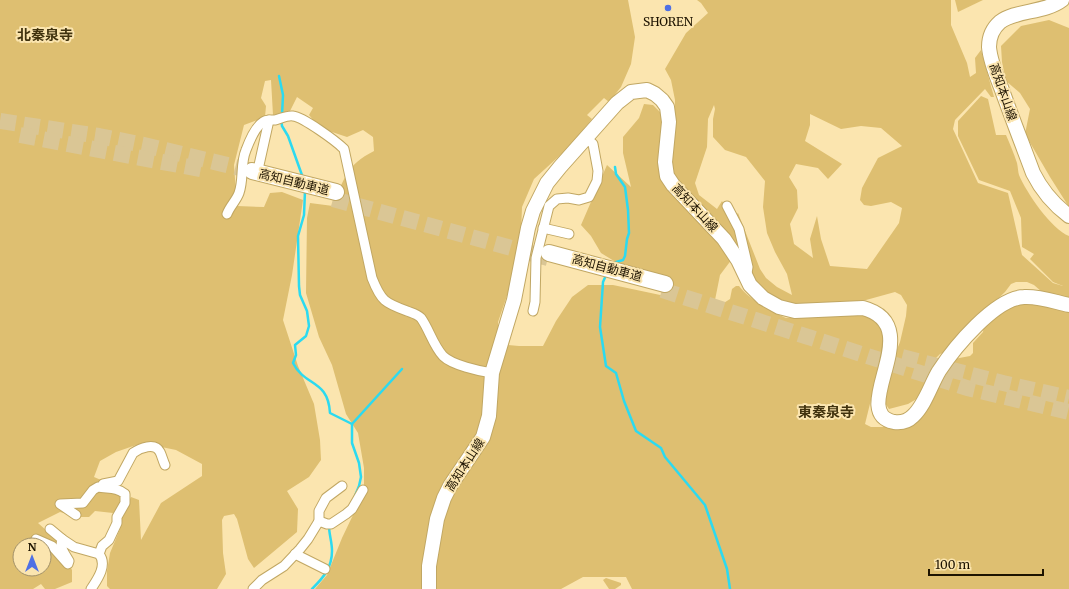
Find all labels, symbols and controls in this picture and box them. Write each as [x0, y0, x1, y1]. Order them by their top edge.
marker: SHOREN [663, 3, 673, 13]
place label: SHOREN [643, 14, 694, 29]
district label: 北秦泉寺 [17, 26, 73, 44]
street label: 高知本山線 [987, 61, 1020, 123]
street label: 高知自動車道 [257, 166, 331, 198]
street label: 高知本山線 [669, 181, 721, 235]
street label: 高知自動車道 [570, 251, 644, 284]
district label: 東秦泉寺 [798, 403, 854, 421]
street label: 高知本山線 [442, 435, 487, 494]
north arrow [12, 537, 52, 577]
text: N [28, 540, 37, 554]
scale bar [929, 551, 1043, 577]
text: 100 m [935, 557, 970, 572]

